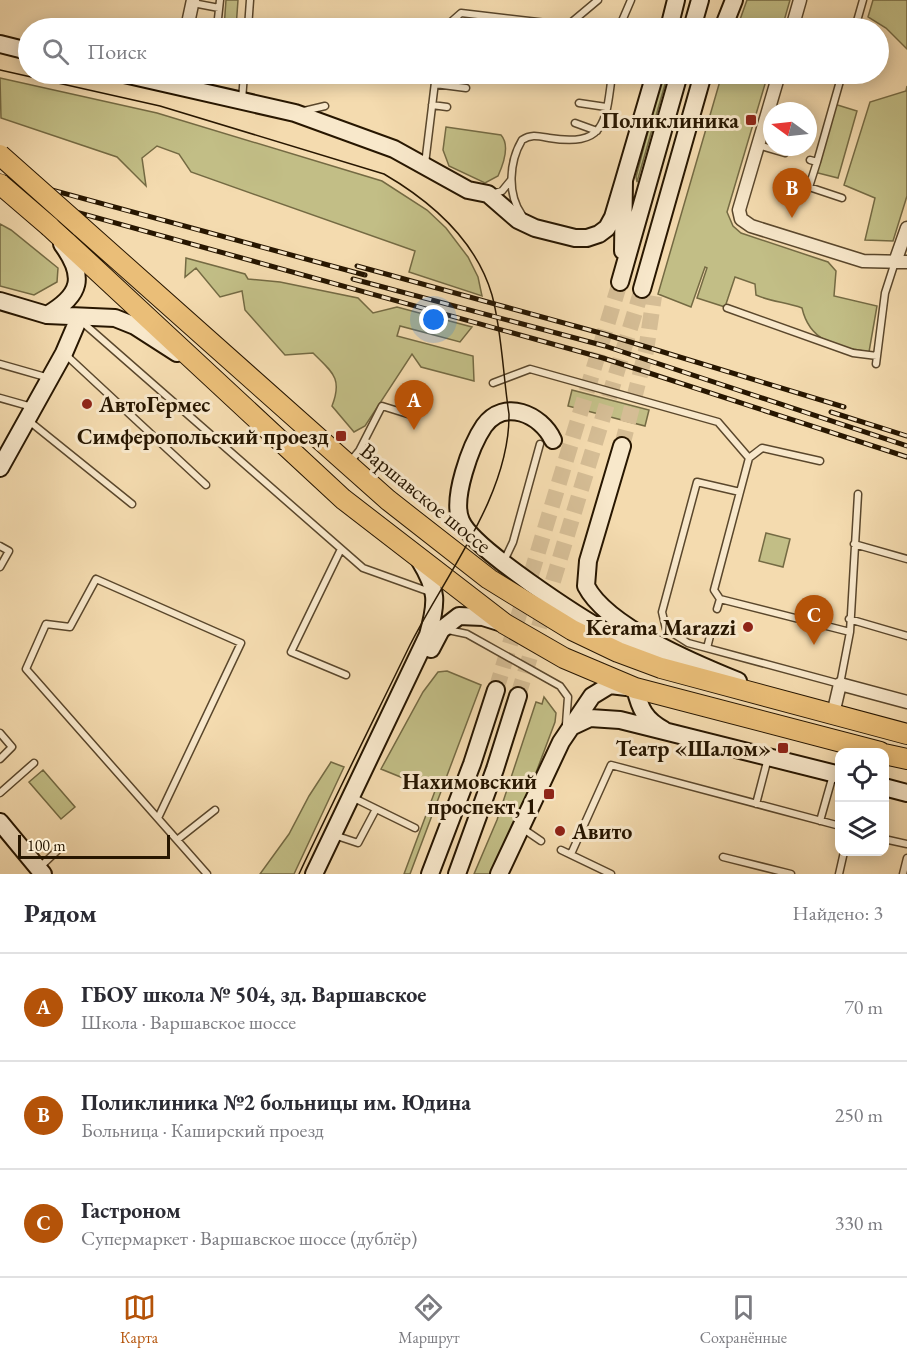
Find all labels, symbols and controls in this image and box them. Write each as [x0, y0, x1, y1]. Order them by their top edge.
search box [18, 18, 889, 84]
icon: search [39, 35, 72, 68]
text: Поиск [87, 37, 147, 66]
north arrow [763, 102, 817, 156]
place label: Поликлиника [602, 106, 739, 135]
marker: Поликлиника [744, 113, 758, 127]
pin: B [772, 168, 812, 218]
your location [419, 305, 448, 334]
pin: A [394, 380, 434, 430]
place label: АвтоГермес [98, 390, 210, 419]
marker: АвтоГермес [80, 397, 94, 411]
place label: Симферопольский проезд [77, 422, 329, 451]
marker: Симферопольский проезд [334, 429, 348, 443]
street label: Варшавское шоссе [354, 436, 498, 560]
pin: C [794, 596, 834, 645]
place label: Kerama Marazzi [586, 613, 737, 642]
marker: Kerama Marazzi [741, 620, 755, 634]
place label: Театр «Шалом» [616, 734, 771, 763]
marker: Театр «Шалом» [776, 741, 790, 755]
map controls [835, 748, 889, 856]
button: locate [835, 748, 889, 802]
place label: Нахимовский проспект, 1 [402, 767, 537, 821]
marker: Нахимовский проспект, 1 [542, 787, 556, 801]
button: layers [835, 802, 889, 856]
place label: Авито [571, 817, 632, 846]
marker: Авито [553, 824, 567, 838]
scale bar [18, 832, 170, 860]
text: 100 m [27, 835, 66, 856]
text: Рядом [24, 896, 97, 930]
text: Найдено: 3 [792, 900, 883, 926]
text: ГБОУ школа № 504, зд. Варшавское [81, 980, 427, 1009]
text: A [36, 994, 51, 1020]
text: 70 m [844, 994, 883, 1020]
text: Школа · Варшавское шоссе [81, 1009, 296, 1035]
text: Поликлиника №2 больницы им. Юдина [81, 1088, 471, 1117]
text: B [37, 1102, 50, 1128]
text: 250 m [835, 1102, 883, 1128]
text: Больница · Каширский проезд [81, 1117, 324, 1143]
text: Гастроном [81, 1196, 181, 1225]
text: C [36, 1210, 51, 1236]
text: 330 m [835, 1210, 883, 1236]
text: Супермаркет · Варшавское шоссе (дублёр) [81, 1225, 417, 1251]
tab: Карта [120, 1291, 158, 1348]
tab: Маршрут [398, 1291, 460, 1348]
tab: Сохранённые [700, 1291, 787, 1348]

